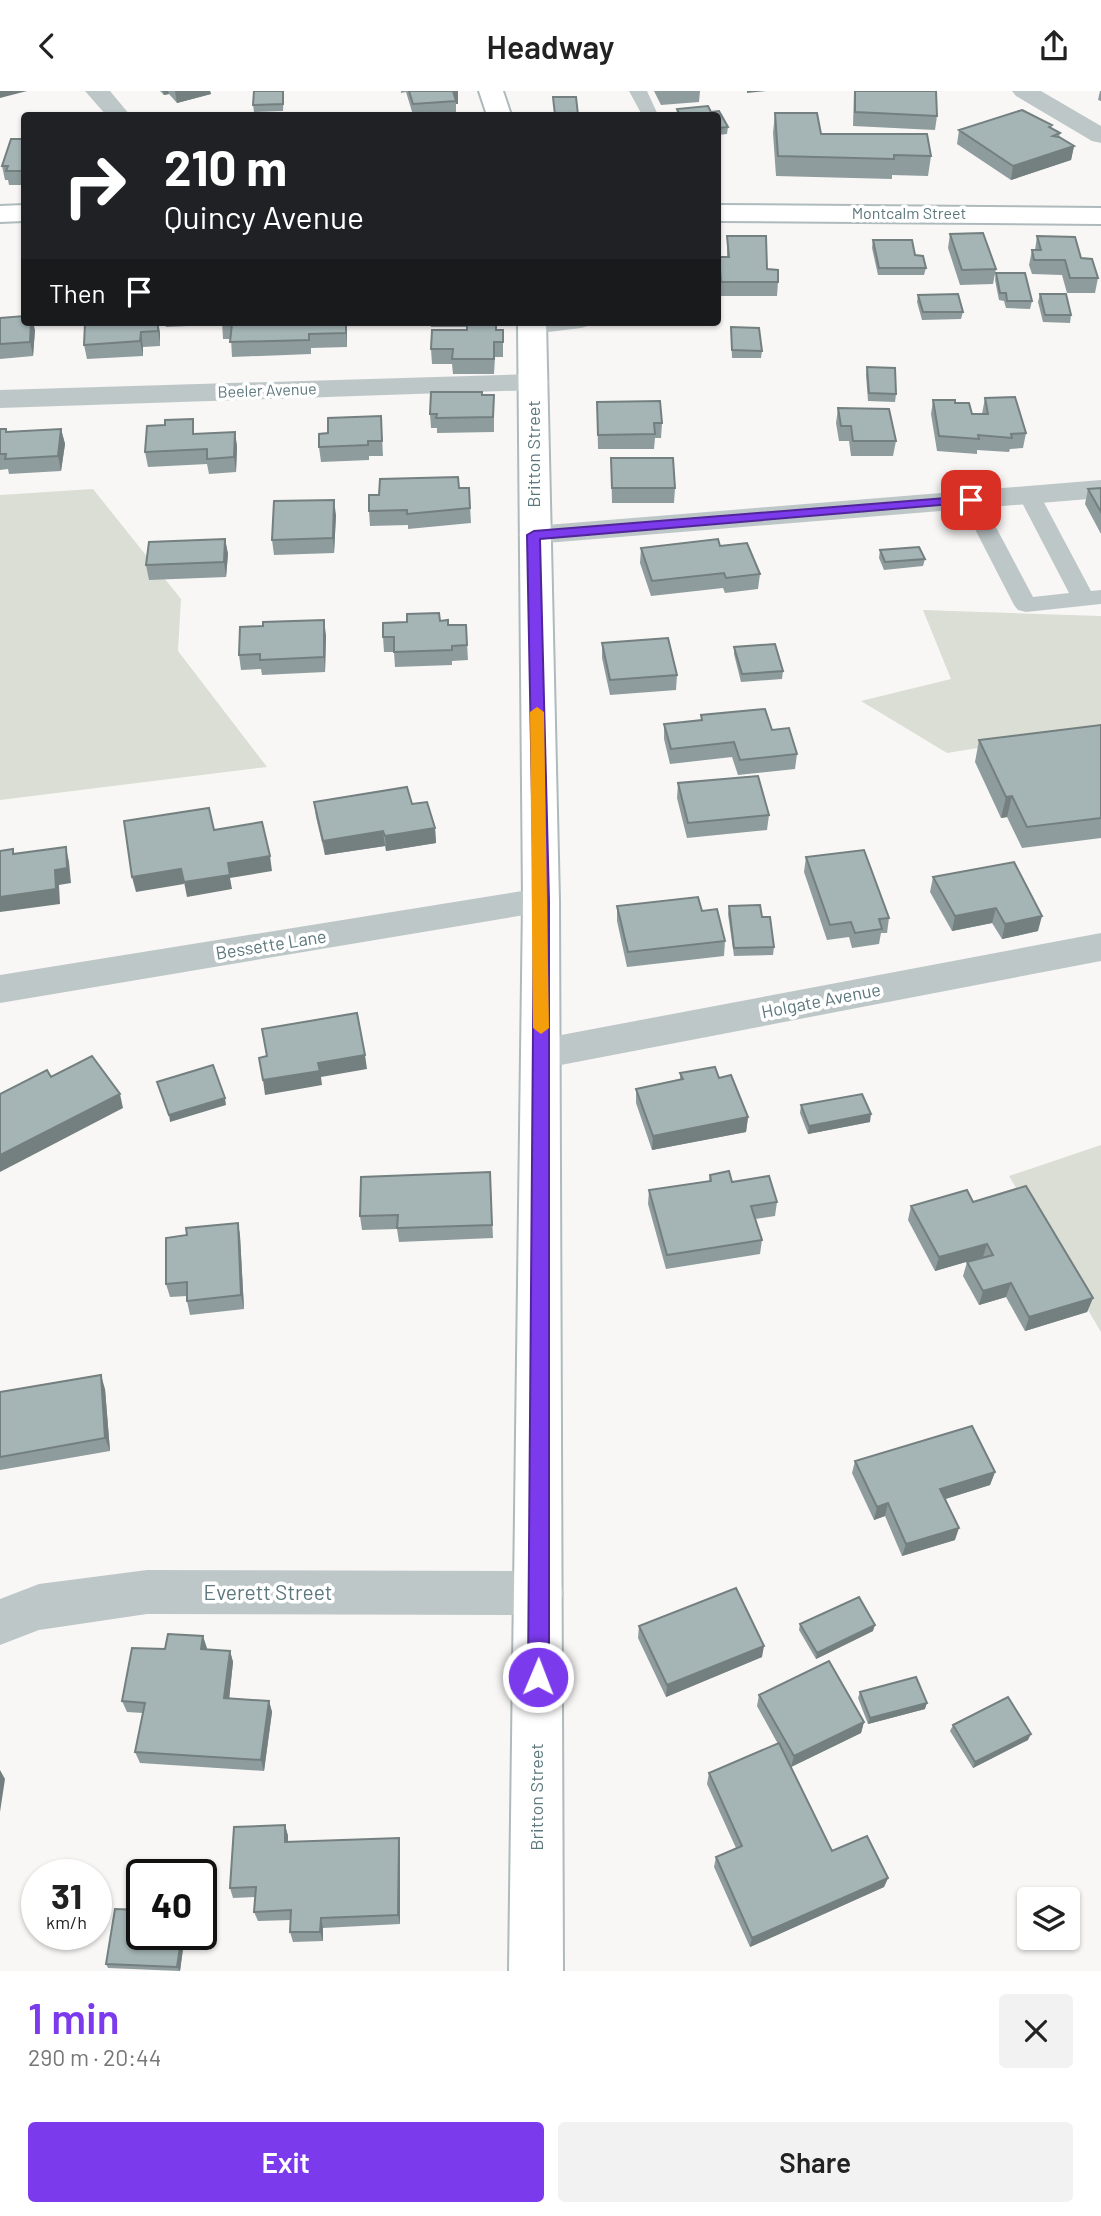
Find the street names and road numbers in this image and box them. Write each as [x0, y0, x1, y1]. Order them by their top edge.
street label: Montcalm Street [852, 203, 966, 222]
street label: Beeler Avenue [217, 378, 317, 401]
street label: Britton Street [522, 400, 544, 508]
street label: Bessette Lane [214, 924, 328, 964]
street label: Holgate Avenue [759, 978, 882, 1022]
street label: Everett Street [204, 1579, 332, 1604]
street label: Britton Street [525, 1743, 547, 1851]

